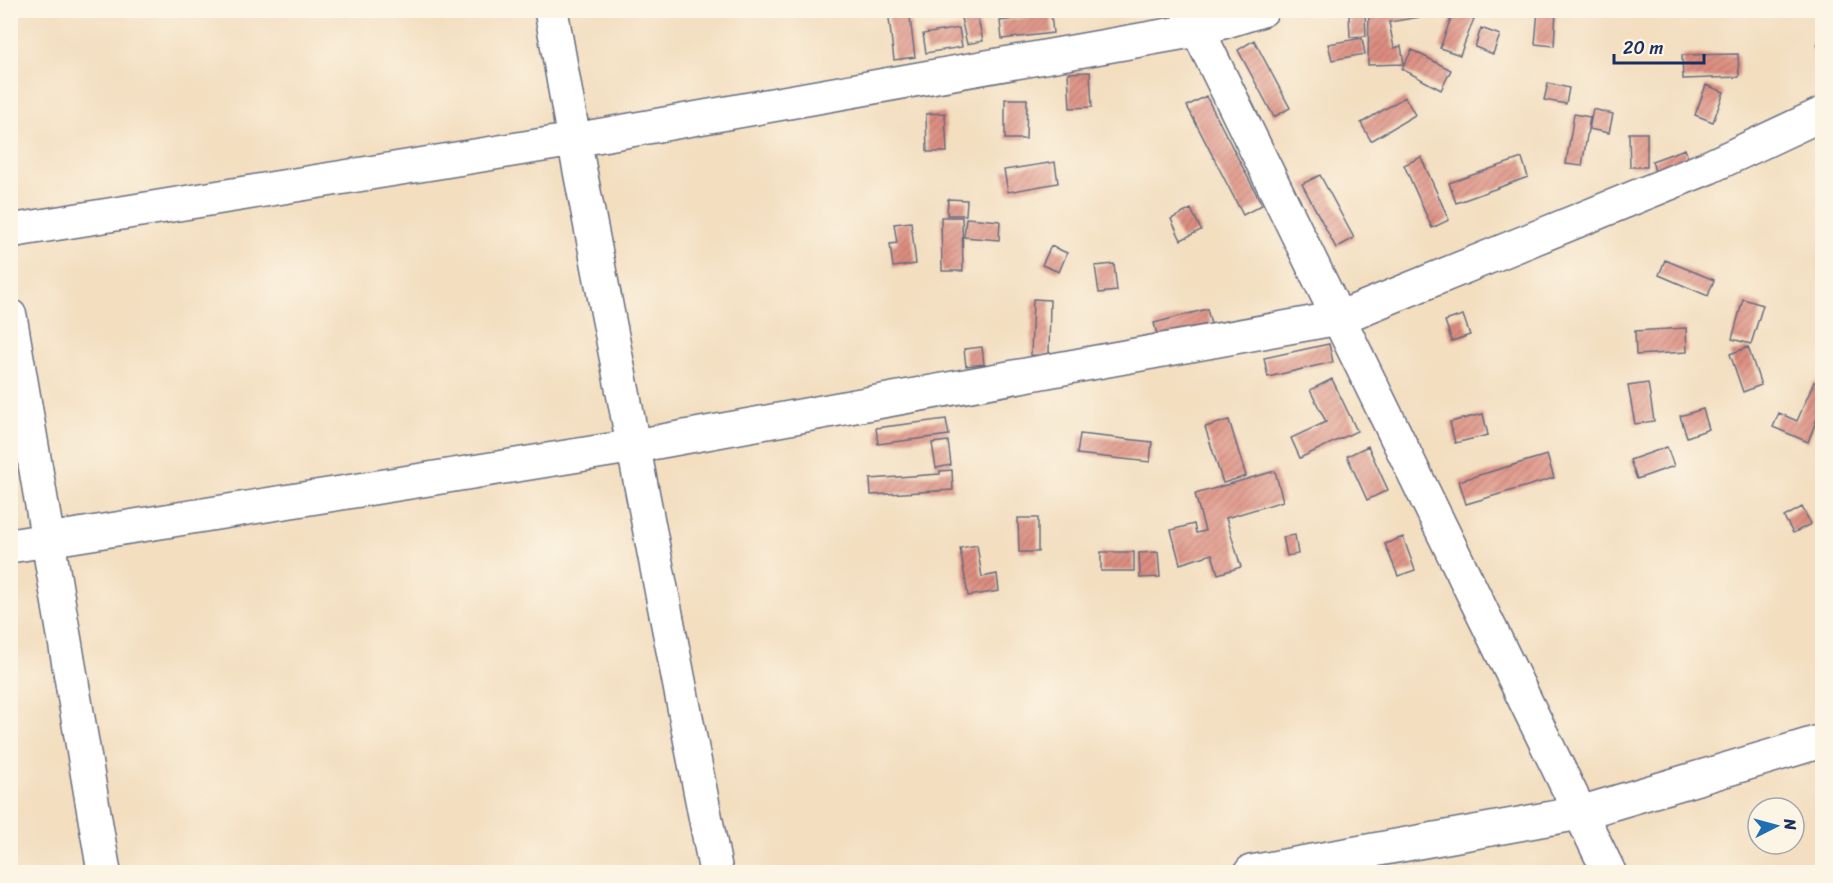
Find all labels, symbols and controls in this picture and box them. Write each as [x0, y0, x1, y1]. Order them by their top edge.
scale bar [1614, 27, 1704, 65]
text: 20 m [1623, 32, 1663, 64]
north arrow [1746, 796, 1806, 856]
text: N [1775, 816, 1806, 832]

